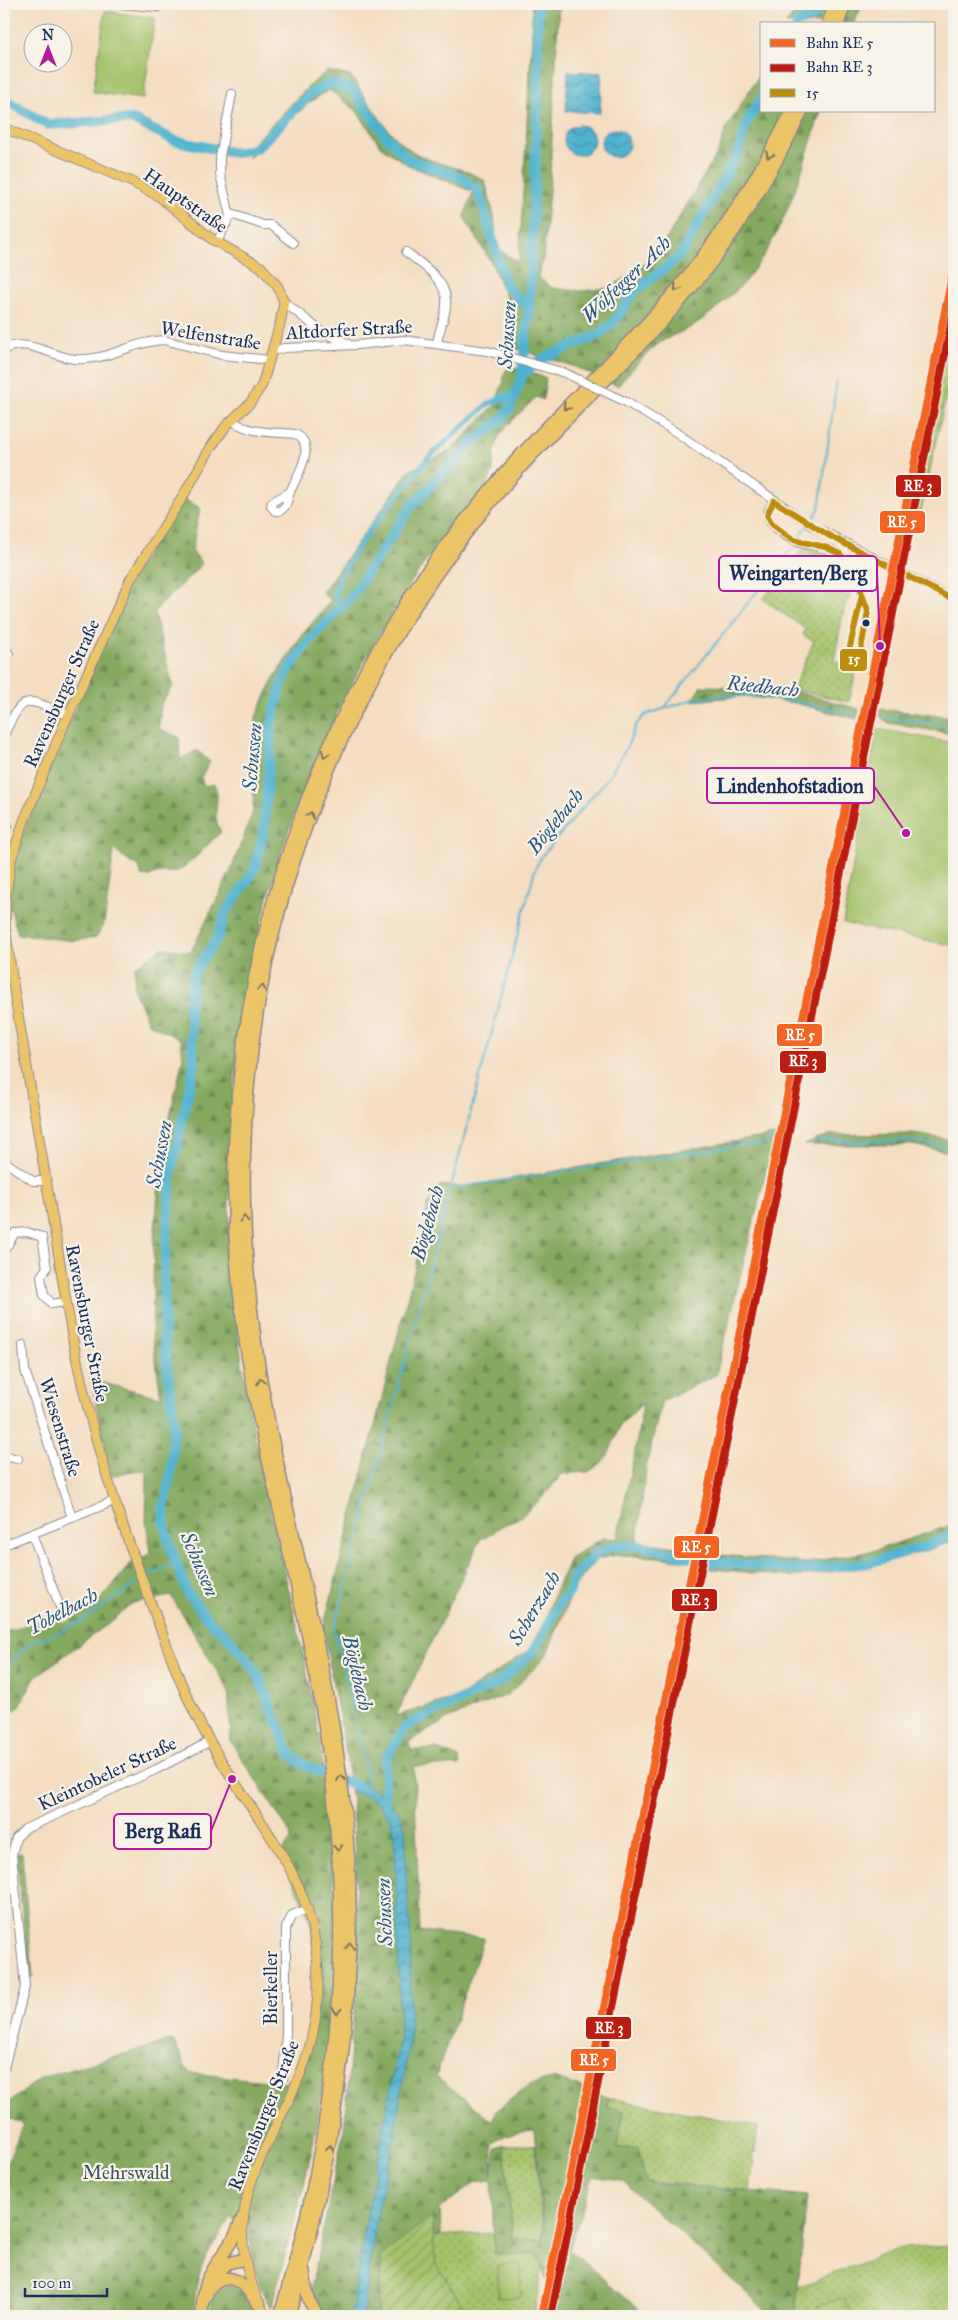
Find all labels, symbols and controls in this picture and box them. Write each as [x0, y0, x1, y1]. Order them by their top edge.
north arrow [22, 22, 72, 72]
legend [760, 22, 936, 112]
text: N [42, 27, 54, 44]
text: Bahn RE 5 [806, 34, 873, 52]
text: Bahn RE 3 [806, 58, 872, 76]
text: 15 [806, 84, 819, 102]
one-way arrow [765, 149, 775, 158]
street label: Hauptstraße [139, 163, 232, 238]
water label: Wolfegger Ach [577, 230, 676, 327]
one-way arrow [675, 282, 683, 291]
water label: Schussen [493, 300, 521, 371]
street label: Altdorfer Straße [284, 315, 413, 344]
street label: Welfenstraße [159, 316, 263, 355]
one-way arrow [563, 401, 572, 410]
line badge: RE 3 [895, 474, 942, 498]
text: RE 3 [904, 478, 933, 496]
line badge: RE 5 [879, 510, 926, 534]
text: RE 5 [887, 514, 917, 531]
callout: Weingarten/Berg [719, 556, 877, 591]
text: Weingarten/Berg [729, 561, 868, 586]
street label: Ravensburger Straße [18, 615, 105, 771]
unlabelled marker [861, 618, 871, 628]
line badge: 15 [839, 648, 868, 672]
text: 15 [848, 651, 860, 668]
water label: Riedbach [725, 670, 801, 702]
water label: Schussen [237, 722, 267, 793]
one-way arrow [321, 748, 331, 757]
callout: Lindenhofstadion [707, 768, 874, 803]
text: Lindenhofstadion [716, 774, 864, 798]
water label: Böglebach [521, 784, 589, 859]
one-way arrow [304, 811, 315, 820]
one-way arrow [257, 984, 267, 992]
line badge: RE 5 [776, 1023, 823, 1047]
text: RE 5 [785, 1027, 815, 1044]
line badge: RE 3 [779, 1050, 827, 1074]
text: RE 3 [789, 1053, 818, 1071]
water label: Schussen [141, 1118, 177, 1191]
water label: Böglebach [405, 1183, 449, 1264]
one-way arrow [239, 1215, 250, 1223]
street label: Ravensburger Straße [60, 1242, 114, 1404]
street label: Wiesenstraße [34, 1375, 87, 1480]
one-way arrow [257, 1376, 267, 1385]
water label: Schussen [175, 1527, 225, 1600]
line badge: RE 5 [673, 1535, 720, 1559]
text: RE 5 [681, 1539, 711, 1556]
water label: Scherzach [502, 1566, 566, 1650]
water label: Tobelbach [22, 1582, 102, 1640]
line badge: RE 3 [671, 1588, 718, 1612]
text: RE 3 [681, 1592, 710, 1610]
water label: Böglebach [337, 1632, 378, 1713]
street label: Kleintobeler Straße [34, 1731, 180, 1816]
one-way arrow [336, 1774, 347, 1782]
callout: Berg Rafi [114, 1814, 211, 1849]
text: Berg Rafi [125, 1819, 202, 1844]
one-way arrow [332, 1844, 343, 1852]
water label: Schussen [371, 1877, 397, 1947]
one-way arrow [344, 1942, 355, 1950]
street label: Bierkeller [259, 1950, 282, 2025]
one-way arrow [332, 2007, 343, 2015]
line badge: RE 3 [585, 2016, 632, 2040]
text: RE 3 [595, 2020, 624, 2038]
street label: Ravensburger Straße [223, 2037, 305, 2194]
line badge: RE 5 [570, 2048, 617, 2072]
text: RE 5 [579, 2052, 609, 2069]
one-way arrow [324, 2143, 334, 2152]
park label: Mehrswald [83, 2161, 170, 2184]
scale bar [25, 2265, 108, 2297]
text: 100 m [32, 2274, 72, 2292]

